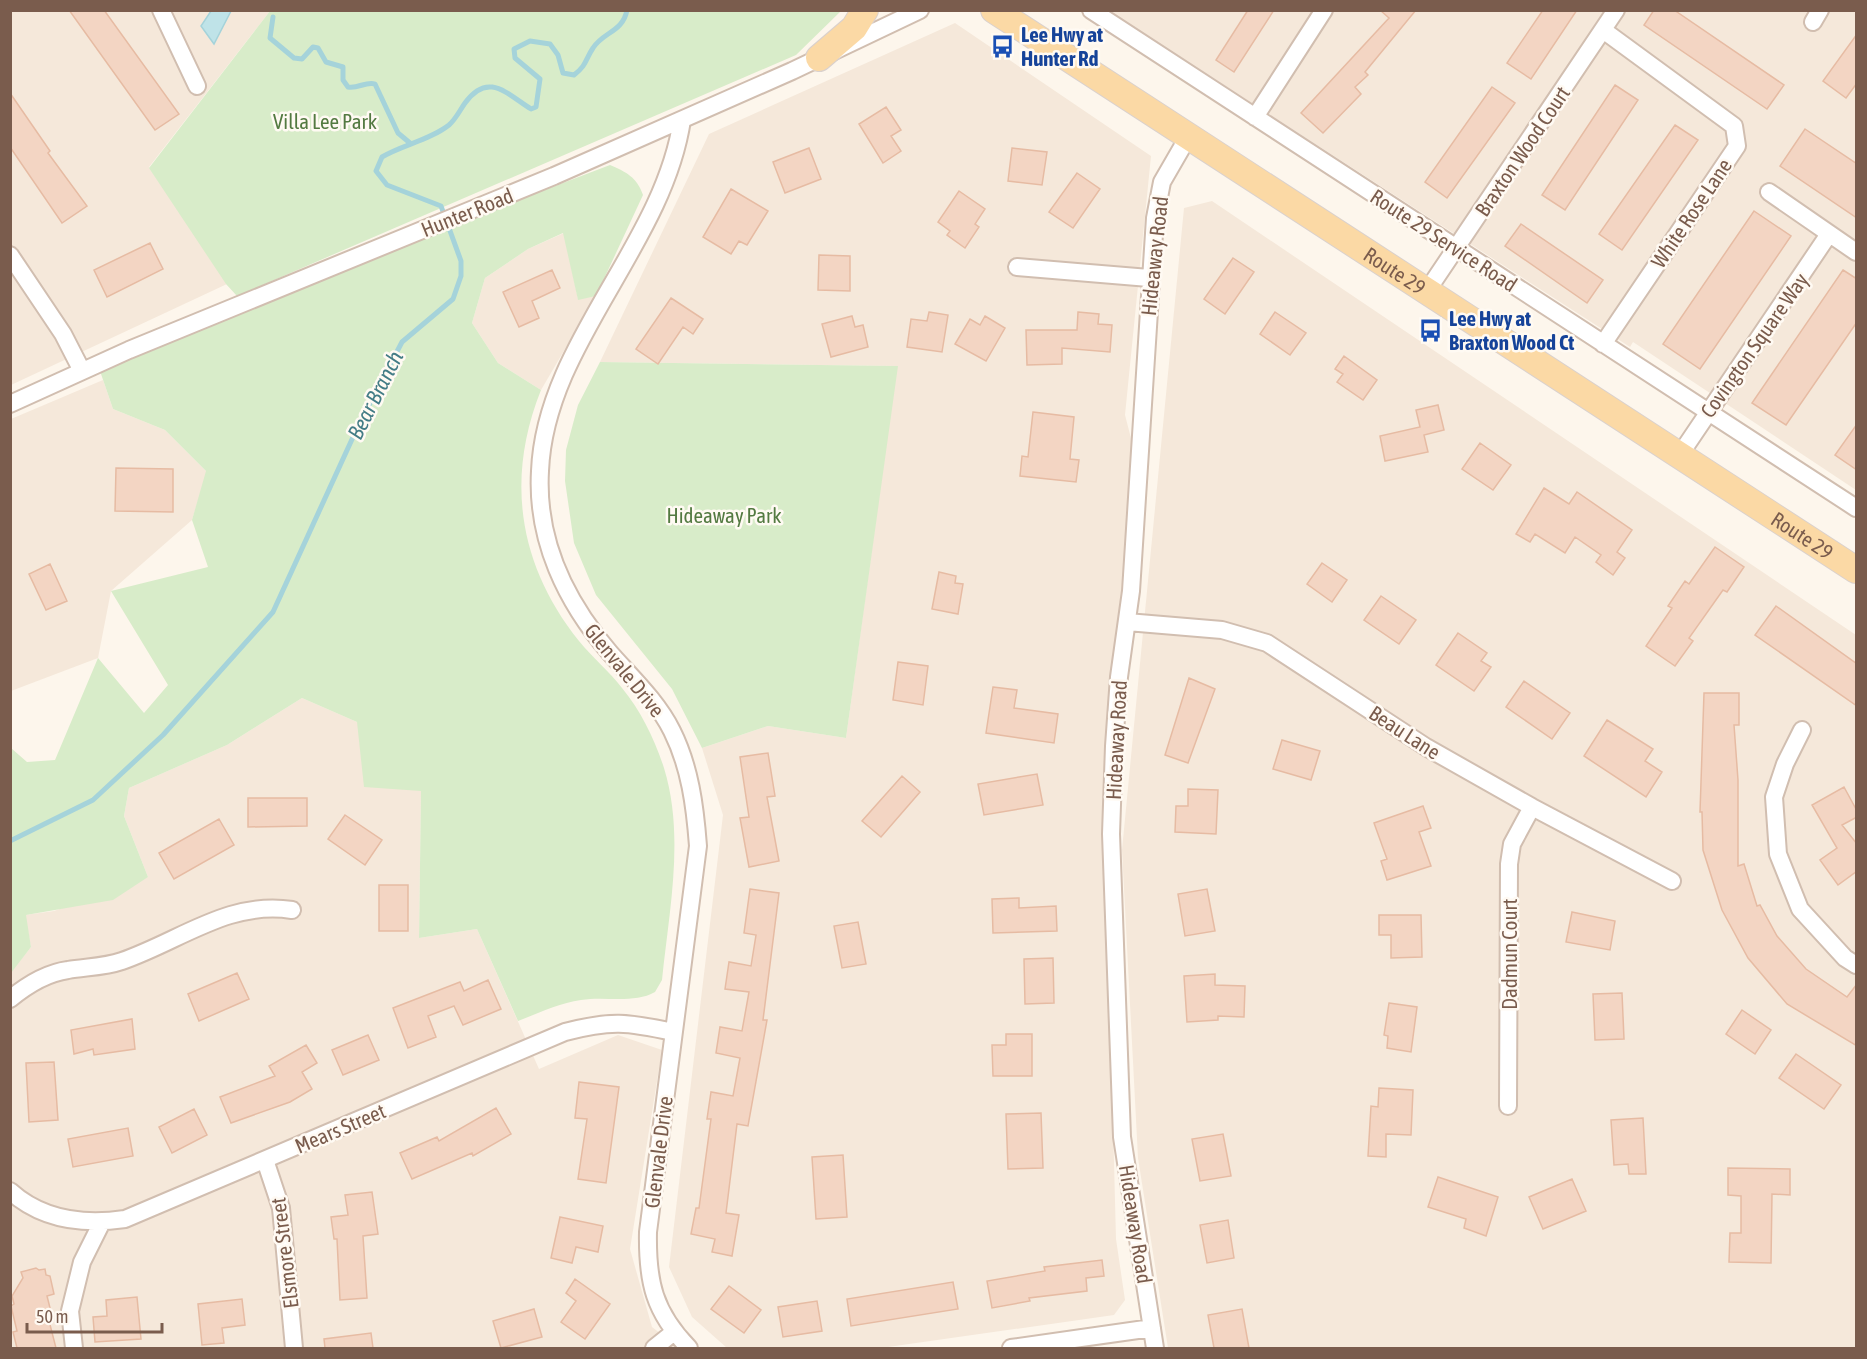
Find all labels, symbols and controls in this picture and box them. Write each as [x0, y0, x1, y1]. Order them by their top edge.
place label: Lee Hwy at Hunter Rd [1021, 22, 1103, 70]
bus stop icon: Lee Hwy at Hunter Rd [990, 33, 1016, 59]
street label: Braxton Wood Court [1470, 82, 1574, 220]
park label: Villa Lee Park [273, 109, 377, 133]
street label: White Rose Lane [1646, 154, 1736, 272]
street label: Hunter Road [418, 183, 516, 241]
street label: Route 29 Service Road [1366, 183, 1522, 297]
street label: Hideaway Road [1136, 195, 1172, 317]
street label: Route 29 [1359, 242, 1431, 300]
street label: Covington Square Way [1695, 268, 1813, 422]
place label: Lee Hwy at Braxton Wood Ct [1449, 306, 1574, 354]
bus stop icon: Lee Hwy at Braxton Wood Ct [1418, 317, 1444, 343]
water label: Bear Branch [342, 346, 408, 444]
park label: Hideaway Park [667, 503, 781, 527]
street label: Route 29 [1767, 506, 1838, 564]
street label: Glenvale Drive [580, 619, 670, 721]
street label: Hideaway Road [1101, 679, 1131, 801]
street label: Beau Lane [1365, 700, 1445, 764]
street label: Dadmun Court [1497, 898, 1521, 1010]
street label: Glenvale Drive [639, 1094, 677, 1210]
street label: Mears Street [291, 1098, 389, 1158]
street label: Hideaway Road [1115, 1163, 1157, 1285]
street label: Elsmore Street [265, 1196, 303, 1310]
scale bar [27, 1296, 162, 1334]
text: 50 m [36, 1306, 68, 1327]

